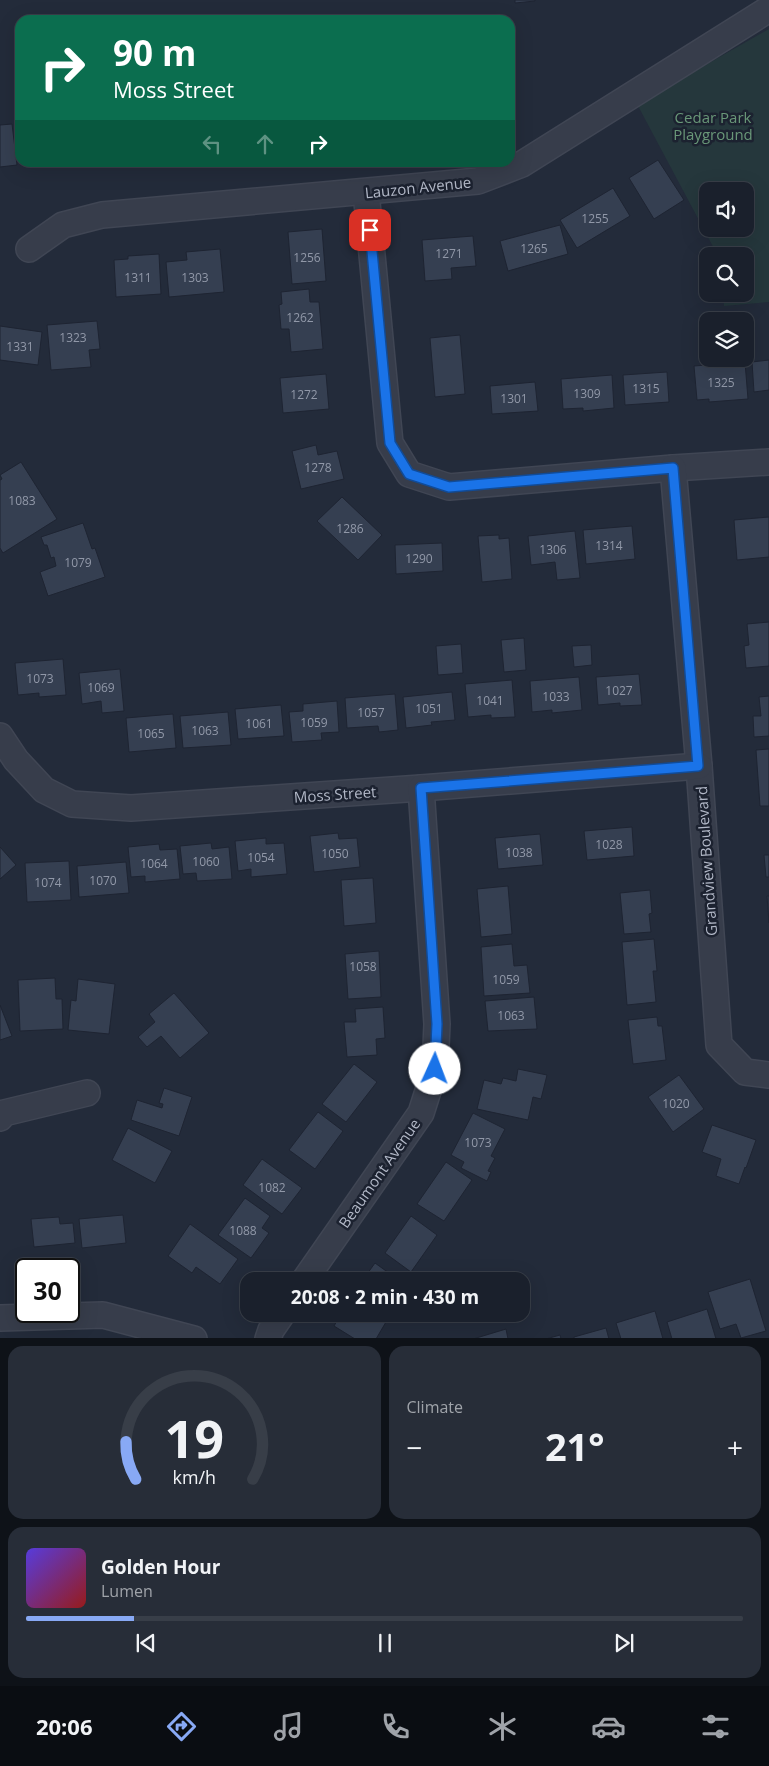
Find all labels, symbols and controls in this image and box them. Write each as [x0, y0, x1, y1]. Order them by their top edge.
text: 90 m [113, 29, 196, 76]
icon: right [30, 35, 95, 100]
text: Moss Street [113, 74, 234, 104]
park label: Cedar Park Playground [673, 107, 753, 144]
icon: left [198, 130, 226, 158]
icon: ahead [251, 130, 279, 158]
icon: right [304, 130, 332, 158]
street label: Lauzon Avenue [364, 171, 472, 203]
map controls [699, 182, 754, 367]
button: sound [699, 182, 754, 237]
pin [349, 209, 391, 251]
house number: 1255 [581, 210, 609, 227]
icon: arrive [356, 216, 384, 244]
house number: 1265 [520, 240, 548, 257]
house number: 1271 [435, 245, 463, 262]
button: search [699, 247, 754, 302]
house number: 1256 [293, 249, 321, 266]
house number: 1311 [124, 269, 152, 286]
house number: 1303 [181, 269, 209, 286]
house number: 1262 [286, 309, 314, 326]
button: layers [699, 312, 754, 367]
house number: 1323 [59, 329, 87, 346]
house number: 1331 [6, 338, 34, 355]
house number: 1325 [707, 374, 735, 391]
house number: 1315 [632, 380, 660, 397]
house number: 1309 [573, 385, 601, 402]
house number: 1272 [290, 386, 318, 403]
house number: 1301 [500, 390, 528, 407]
house number: 1278 [304, 459, 332, 476]
house number: 1083 [8, 492, 36, 509]
house number: 1286 [336, 520, 364, 537]
house number: 1314 [595, 537, 623, 554]
house number: 1306 [539, 541, 567, 558]
house number: 1290 [405, 550, 433, 567]
house number: 1079 [64, 554, 92, 571]
house number: 1073 [26, 670, 54, 687]
house number: 1069 [87, 679, 115, 696]
house number: 1027 [605, 682, 633, 699]
house number: 1033 [542, 688, 570, 705]
house number: 1041 [476, 692, 504, 709]
house number: 1051 [415, 700, 443, 717]
house number: 1057 [357, 704, 385, 721]
house number: 1059 [300, 714, 328, 731]
house number: 1061 [245, 715, 273, 732]
house number: 1063 [191, 722, 219, 739]
house number: 1065 [137, 725, 165, 742]
street label: Moss Street [293, 781, 377, 807]
street label: Grandview Boulevard [691, 785, 721, 937]
house number: 1028 [595, 836, 623, 853]
house number: 1038 [505, 844, 533, 861]
house number: 1050 [321, 845, 349, 862]
house number: 1054 [247, 849, 275, 866]
house number: 1060 [192, 853, 220, 870]
house number: 1064 [140, 855, 168, 872]
house number: 1070 [89, 872, 117, 889]
house number: 1074 [34, 874, 62, 891]
house number: 1058 [349, 958, 377, 975]
house number: 1059 [492, 971, 520, 988]
house number: 1063 [497, 1007, 525, 1024]
position arrow [408, 1042, 460, 1094]
house number: 1020 [662, 1095, 690, 1112]
street label: Beaumont Avenue [334, 1114, 424, 1232]
house number: 1073 [464, 1134, 492, 1151]
house number: 1082 [258, 1179, 286, 1196]
house number: 1088 [229, 1222, 257, 1239]
speed limit sign: 30 [15, 1258, 80, 1323]
text: 20:08 · 2 min · 430 m [291, 1284, 479, 1310]
text: Climate [407, 1396, 463, 1418]
text: 19 [165, 1402, 224, 1473]
text: 21° [545, 1420, 605, 1472]
text: − [407, 1428, 423, 1466]
text: + [727, 1428, 743, 1466]
text: km/h [173, 1465, 216, 1489]
text: Golden Hour [101, 1554, 220, 1580]
text: Lumen [101, 1580, 153, 1602]
icon: previous [132, 1629, 160, 1657]
icon: pause [371, 1629, 399, 1657]
icon: next [610, 1629, 638, 1657]
icon: directions [164, 1709, 199, 1744]
icon: music [271, 1709, 306, 1744]
icon: phone [378, 1709, 413, 1744]
icon: climate [485, 1709, 520, 1744]
icon: car [591, 1709, 626, 1744]
icon: filters [698, 1709, 733, 1744]
text: 20:06 [36, 1711, 92, 1741]

